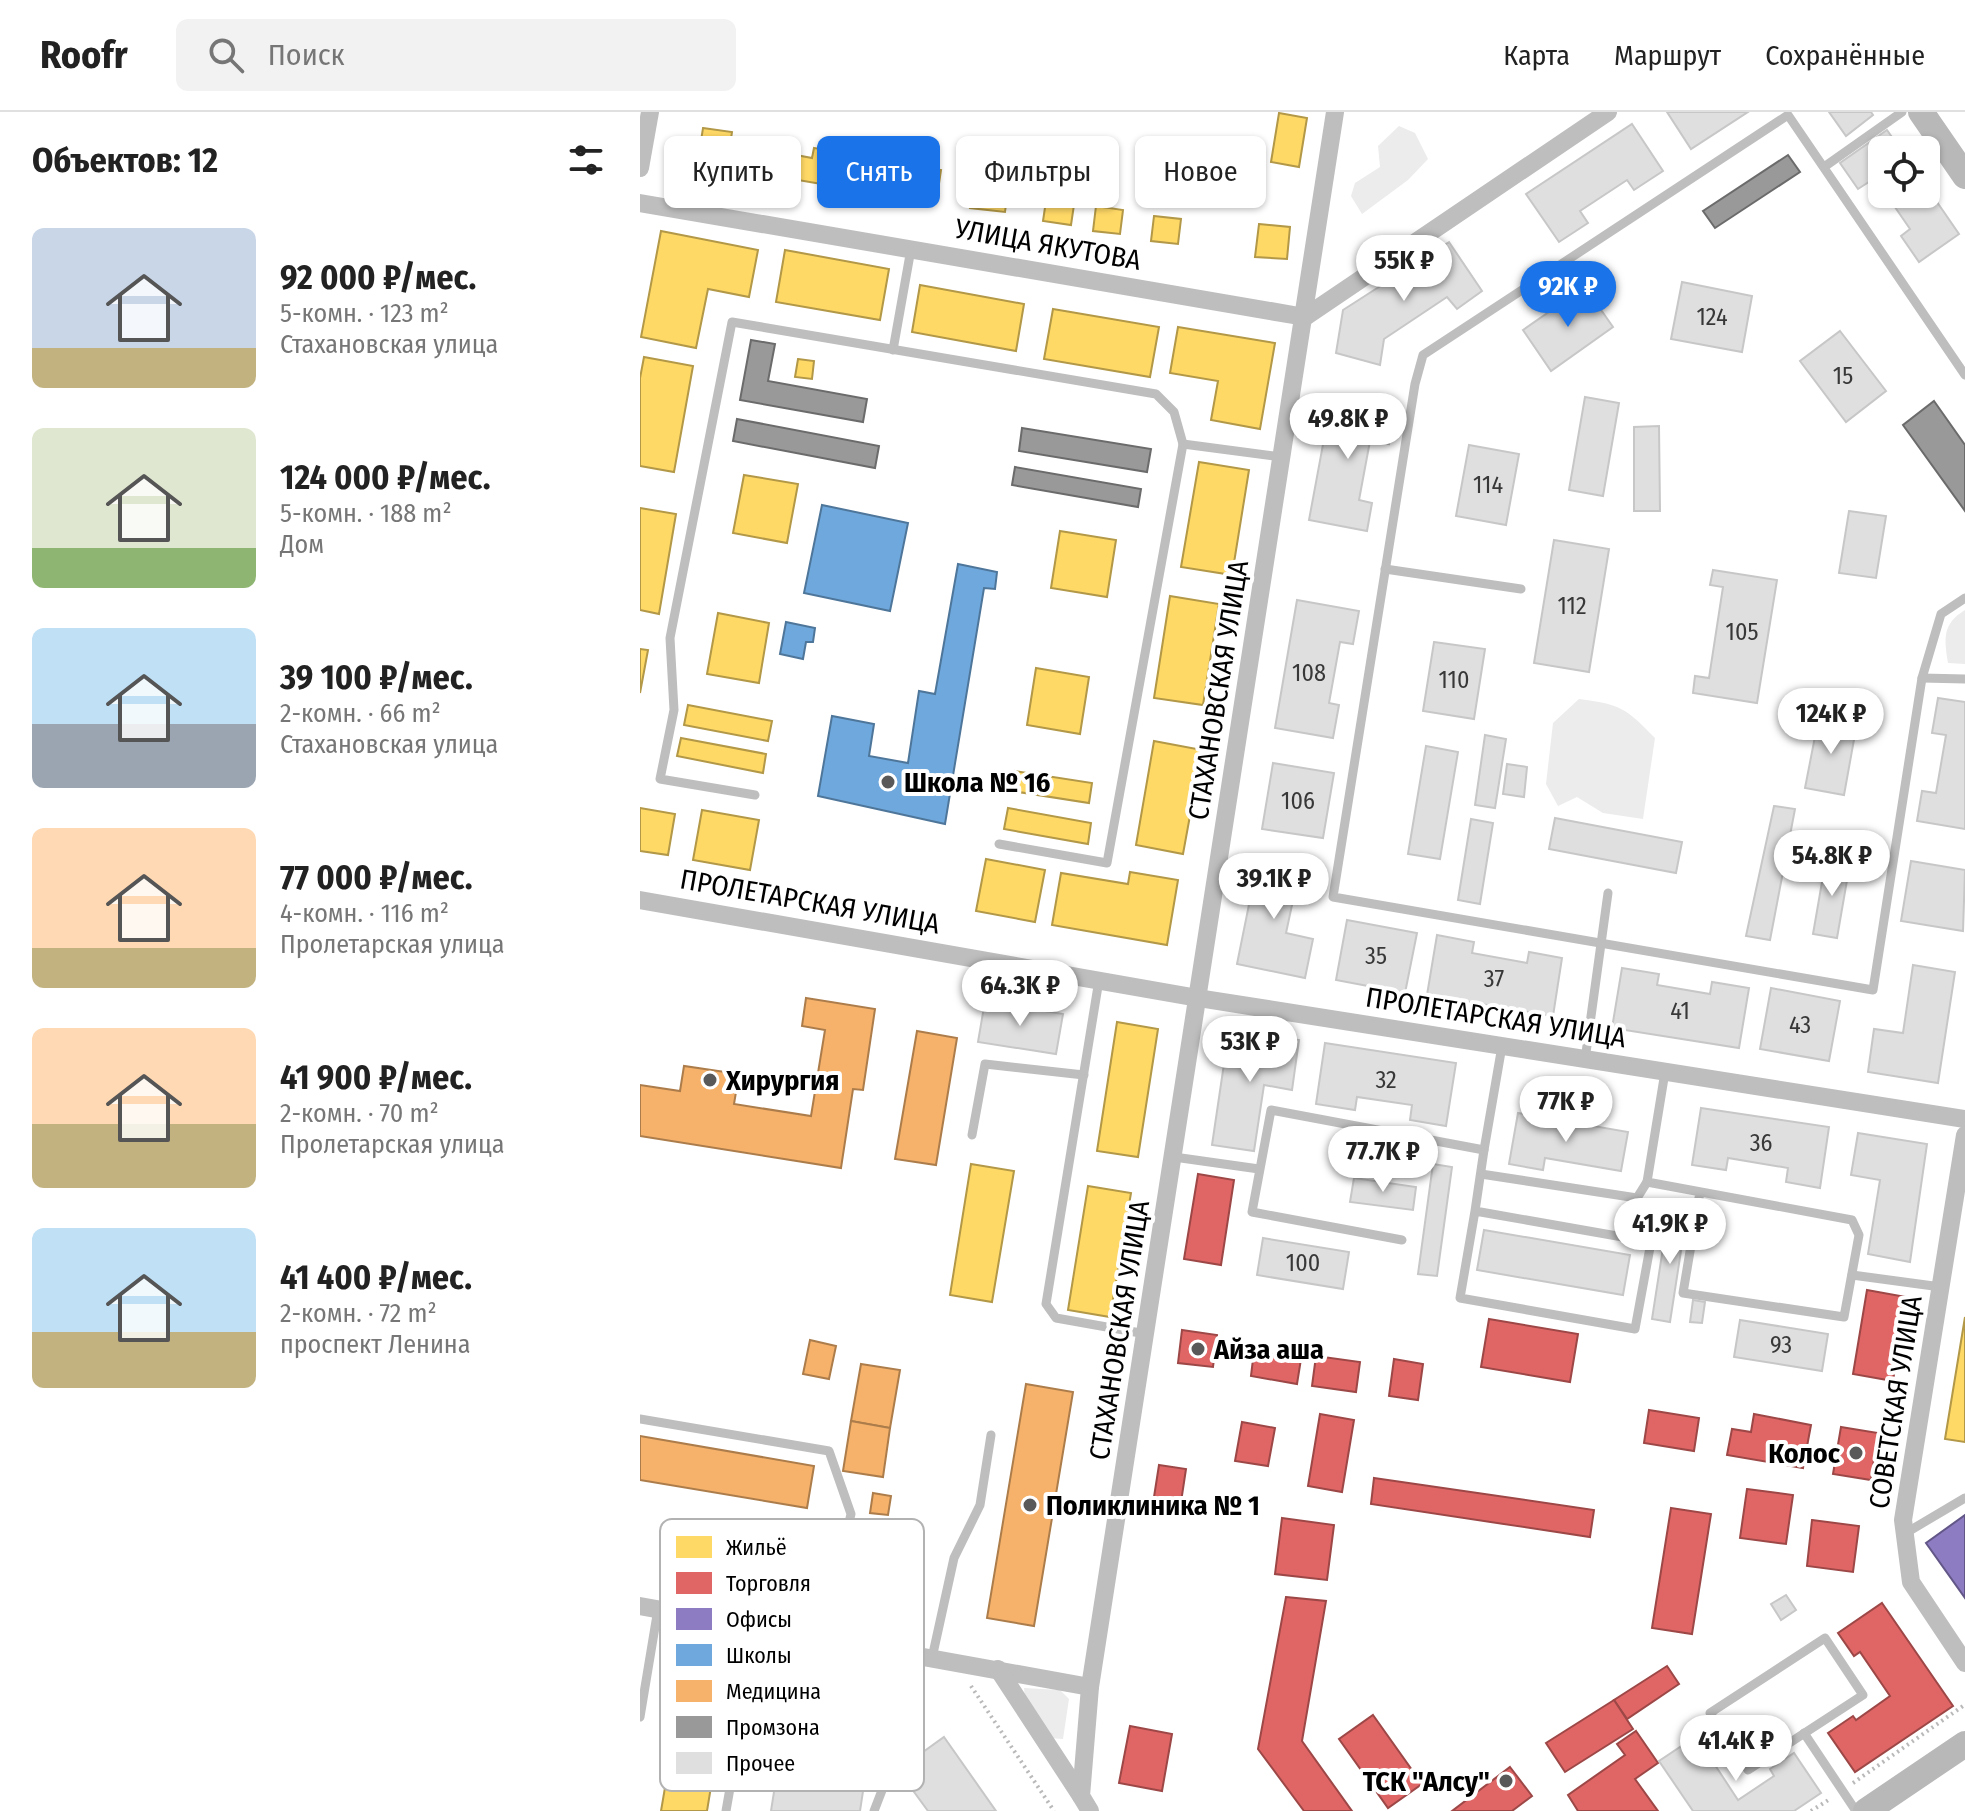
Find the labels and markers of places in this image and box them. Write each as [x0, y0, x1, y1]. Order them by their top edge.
pin: 55K ₽ [1348, 235, 1460, 303]
pin: 92K ₽ [1512, 261, 1624, 329]
pin: 49.8K ₽ [1274, 393, 1422, 461]
pin: 124K ₽ [1766, 688, 1896, 756]
place label: Школа № 16 [904, 766, 1050, 799]
marker: Школа № 16 [879, 773, 897, 791]
pin: 54.8K ₽ [1758, 830, 1906, 898]
pin: 39.1K ₽ [1200, 853, 1348, 921]
pin: 64.3K ₽ [946, 960, 1094, 1028]
pin: 53K ₽ [1194, 1016, 1306, 1084]
place label: Хирургия [725, 1064, 839, 1097]
marker: Хирургия [701, 1071, 719, 1089]
pin: 77K ₽ [1510, 1076, 1622, 1144]
pin: 77.7K ₽ [1309, 1126, 1457, 1194]
pin: 41.9K ₽ [1596, 1198, 1744, 1266]
place label: Айза аша [1213, 1333, 1324, 1366]
marker: Айза аша [1189, 1340, 1207, 1358]
place label: Колос [1768, 1437, 1841, 1470]
marker: Колос [1847, 1444, 1865, 1462]
place label: Поликлиника № 1 [1046, 1489, 1260, 1522]
marker: Поликлиника № 1 [1021, 1496, 1039, 1514]
pin: 41.4K ₽ [1662, 1715, 1810, 1783]
place label: ТСК "Алсу" [1363, 1765, 1490, 1798]
marker: ТСК "Алсу" [1497, 1772, 1515, 1790]

